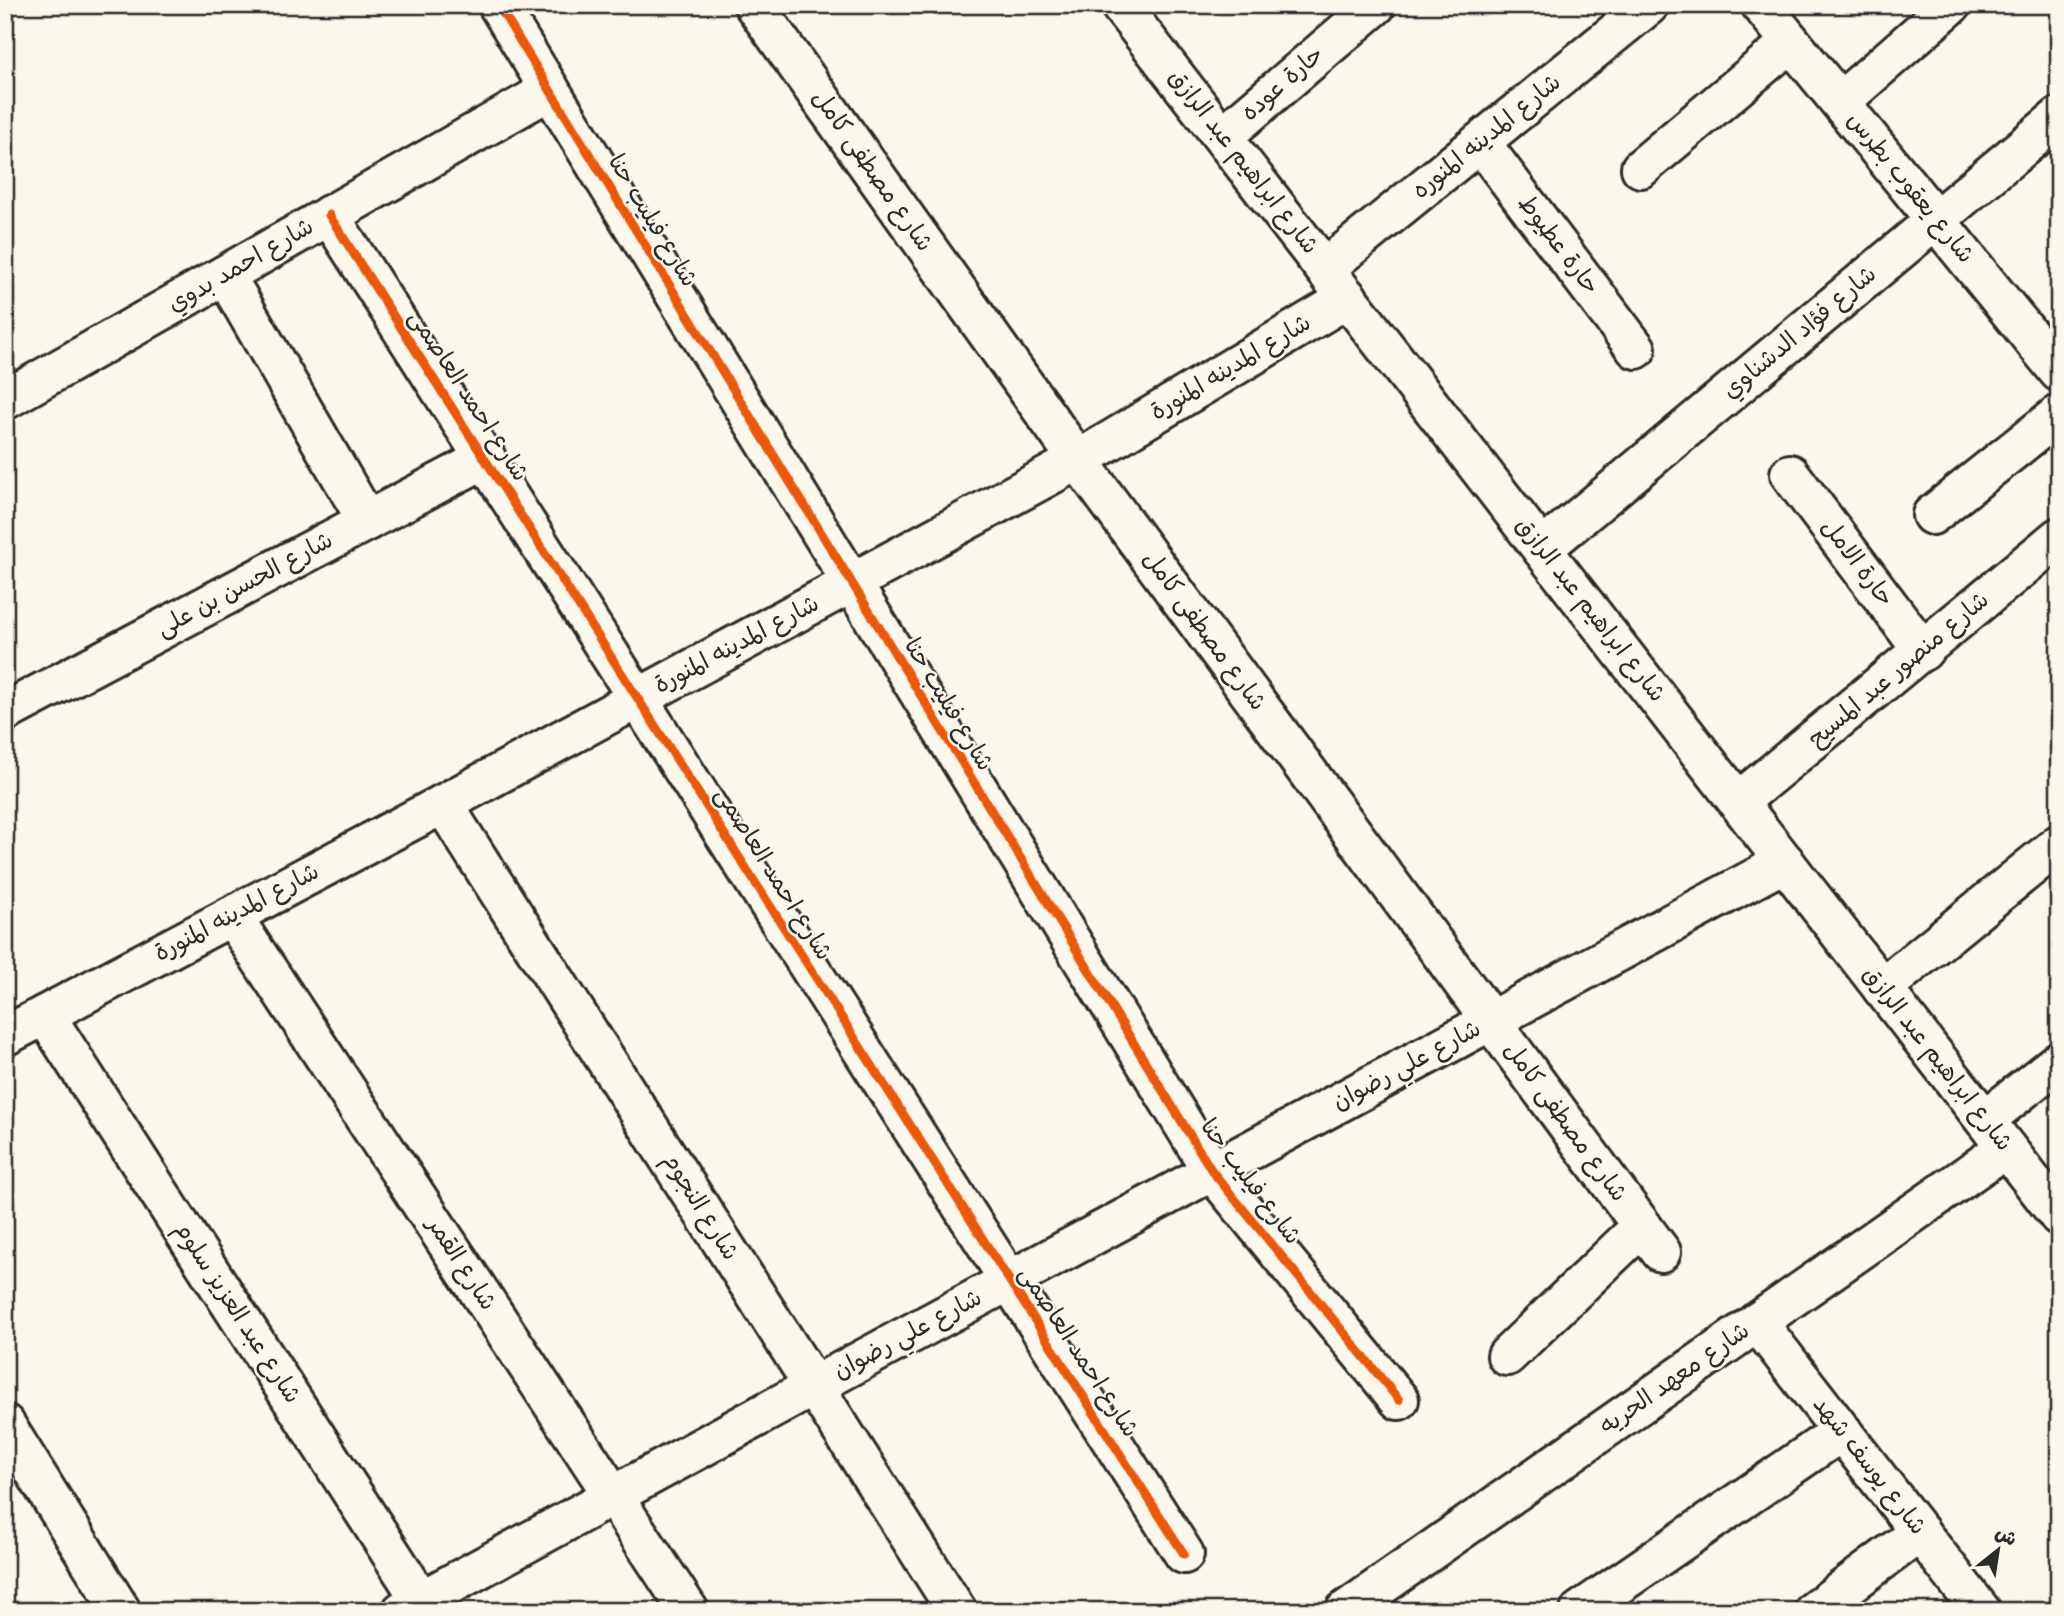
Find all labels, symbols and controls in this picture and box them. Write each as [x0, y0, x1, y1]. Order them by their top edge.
street label: حارة عوده [1235, 40, 1331, 128]
street label: شارع ابراهيم عبد الرازق [1160, 63, 1325, 262]
street label: شارع المدينه المنوره [1406, 67, 1568, 207]
street label: شارع مصطفى كامل [805, 84, 939, 258]
street label: شارع يعقوب بطرس [1839, 106, 1981, 270]
street label: شارع فيليب حنا [600, 149, 704, 293]
street label: حارة عطيوط [1510, 189, 1606, 301]
street label: شارع احمد بدوي [162, 212, 320, 320]
street label: شارع فؤاد الدشناوي [1716, 259, 1884, 407]
street label: شارع احمد العاصمى [401, 304, 535, 488]
street label: شارع المدينه المنورة [1145, 308, 1317, 428]
street label: شارع ابراهيم عبد الرازق [1507, 511, 1672, 710]
street label: حارة الامل [1814, 513, 1900, 613]
street label: شارع الحسن بن على [151, 525, 339, 645]
street label: شارع مصطفى كامل [1135, 545, 1273, 717]
street label: شارع منصور عبد المسيح [1802, 585, 1996, 755]
street label: شارع المدينه المنورة [649, 589, 825, 701]
street label: شارع فيليب حنا [896, 633, 1000, 777]
street label: شارع احمد العاصمى [707, 781, 839, 967]
street label: شارع المدينه المنورة [149, 857, 325, 969]
street label: شارع ابراهيم عبد الرازق [1854, 960, 2019, 1159]
street label: شارع علي رضوان [1327, 1014, 1488, 1122]
street label: شارع مصطفى كامل [1496, 1036, 1634, 1208]
street label: شارع فيليب حنا [1193, 1113, 1307, 1251]
street label: شارع النجوم [654, 1147, 745, 1267]
street label: شارع القمر [418, 1209, 503, 1317]
street label: شارع عبد العزيز سلوم [165, 1216, 307, 1411]
street label: شارع احمد العاصمى [1011, 1260, 1145, 1444]
street label: شارع علي رضوان [828, 1283, 989, 1391]
street label: شارع معهد الحريه [1594, 1316, 1756, 1442]
street label: شارع يوسف شهد [1805, 1390, 1933, 1542]
north arrow [1962, 1514, 2032, 1584]
text: ش [1990, 1521, 2021, 1553]

